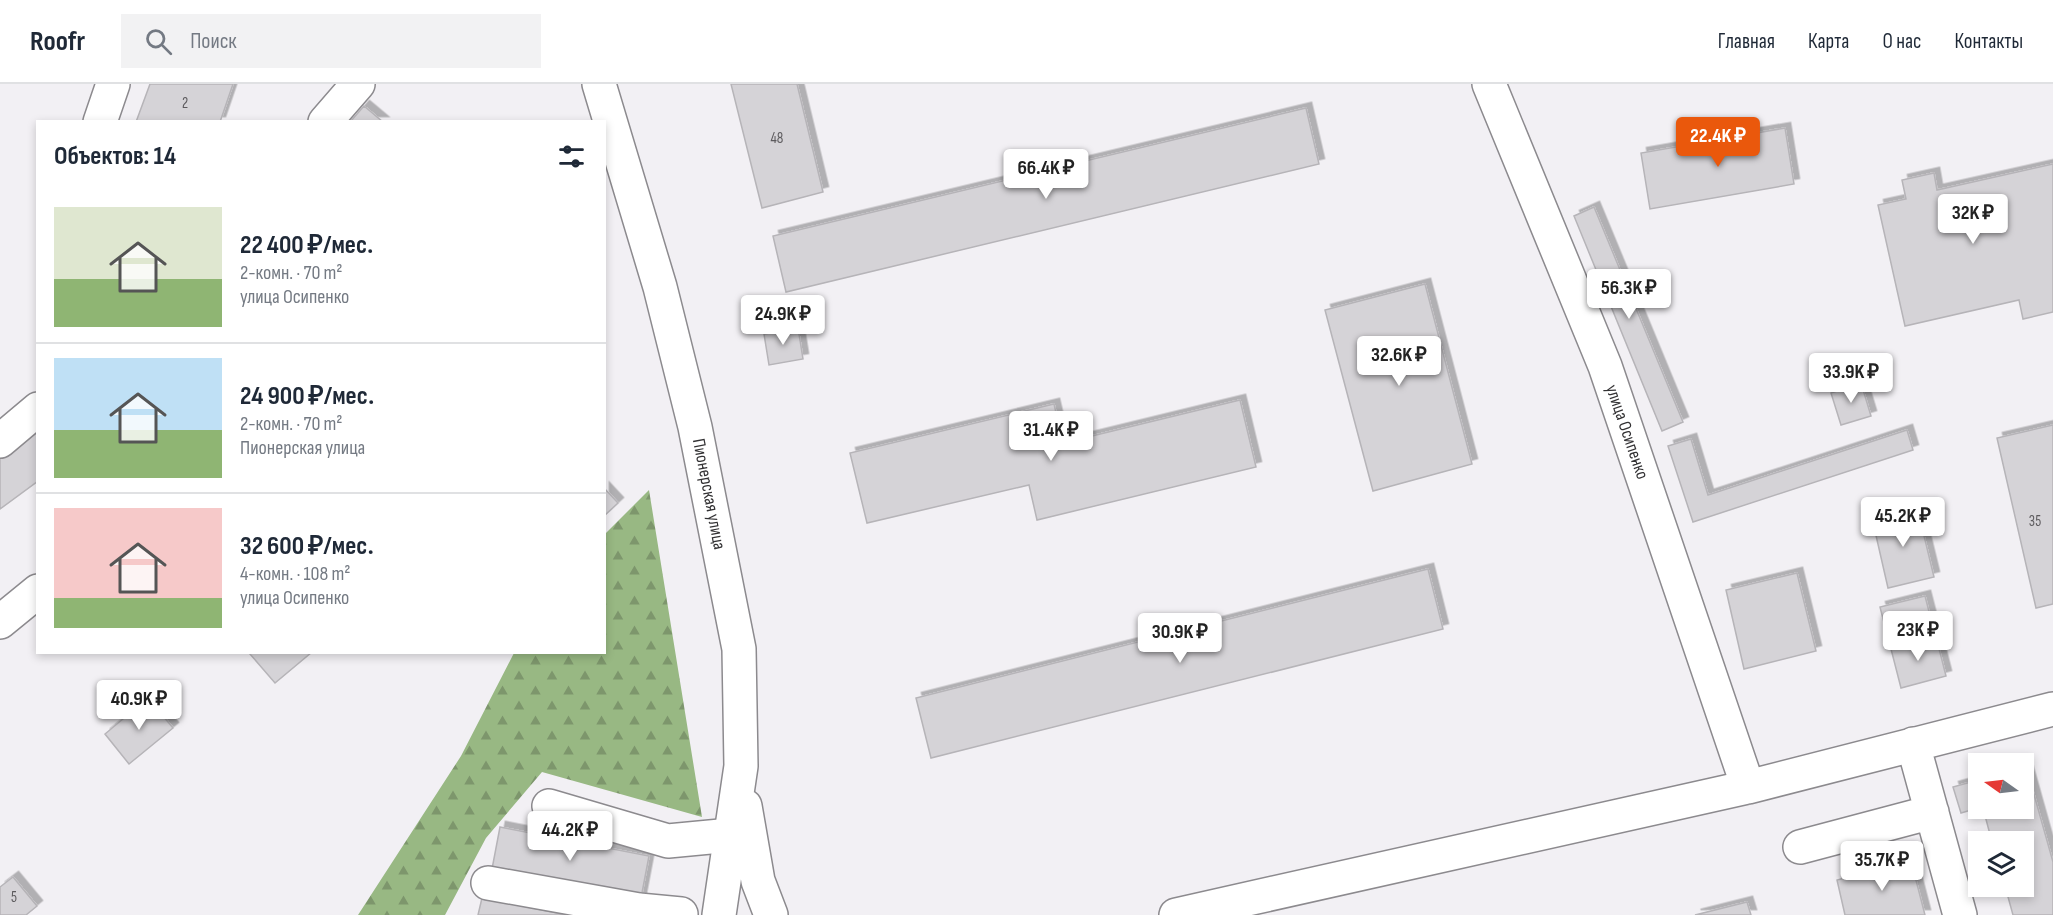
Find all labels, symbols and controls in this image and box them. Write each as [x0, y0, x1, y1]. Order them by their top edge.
search box [121, 14, 541, 68]
text: Roofr [30, 25, 85, 58]
icon: search [142, 25, 175, 58]
text: Поиск [190, 28, 237, 55]
text: Главная [1718, 29, 1775, 54]
text: Карта [1808, 29, 1849, 54]
text: О нас [1882, 29, 1921, 54]
text: Контакты [1954, 29, 2023, 54]
house number: 2 [182, 94, 188, 113]
pin: 22.4K ₽ [1663, 117, 1773, 168]
text: 22.4K ₽ [1690, 124, 1746, 148]
house number: 48 [771, 129, 783, 148]
icon: filters [555, 140, 588, 173]
text: Объектов: 14 [54, 141, 176, 172]
pin: 66.4K ₽ [991, 149, 1101, 200]
text: 66.4K ₽ [1017, 156, 1075, 180]
pin: 32K ₽ [1931, 194, 2015, 245]
text: 32K ₽ [1952, 201, 1994, 225]
text: 22 400 ₽/мес. [240, 230, 373, 261]
icon: home [102, 231, 174, 303]
text: 2-комн. · 70 m² [240, 261, 343, 285]
pin: 56.3K ₽ [1574, 269, 1684, 320]
text: 56.3K ₽ [1601, 276, 1657, 300]
text: улица Осипенко [240, 285, 349, 309]
pin: 24.9K ₽ [728, 295, 838, 346]
text: 24.9K ₽ [755, 302, 811, 326]
pin: 32.6K ₽ [1344, 336, 1454, 387]
text: 32.6K ₽ [1371, 343, 1427, 367]
pin: 33.9K ₽ [1796, 353, 1906, 404]
text: 33.9K ₽ [1823, 360, 1879, 384]
text: 24 900 ₽/мес. [240, 381, 374, 412]
icon: home [102, 382, 174, 454]
street label: улица Осипенко [1601, 382, 1653, 482]
pin: 31.4K ₽ [996, 411, 1106, 462]
text: 2-комн. · 70 m² [240, 412, 343, 436]
text: 31.4K ₽ [1023, 418, 1079, 442]
text: Пионерская улица [240, 436, 365, 460]
street label: Пионерская улица [688, 437, 730, 551]
pin: 45.2K ₽ [1848, 497, 1958, 548]
text: 45.2K ₽ [1875, 504, 1931, 528]
house number: 35 [2029, 512, 2041, 531]
text: 32 600 ₽/мес. [240, 531, 374, 562]
icon: home [102, 532, 174, 604]
text: 4-комн. · 108 m² [240, 562, 351, 586]
text: улица Осипенко [240, 586, 349, 610]
pin: 23K ₽ [1876, 611, 1960, 662]
pin: 30.9K ₽ [1125, 613, 1235, 664]
text: 23K ₽ [1897, 618, 1939, 642]
text: 30.9K ₽ [1152, 620, 1208, 644]
pin: 40.9K ₽ [84, 680, 194, 731]
text: 40.9K ₽ [111, 687, 167, 711]
north arrow [1968, 753, 2034, 819]
map controls [1968, 753, 2034, 897]
pin: 44.2K ₽ [515, 811, 625, 862]
text: 44.2K ₽ [541, 818, 599, 842]
button: layers [1968, 831, 2034, 897]
pin: 35.7K ₽ [1827, 841, 1937, 892]
text: 35.7K ₽ [1854, 848, 1910, 872]
house number: 5 [11, 888, 17, 907]

